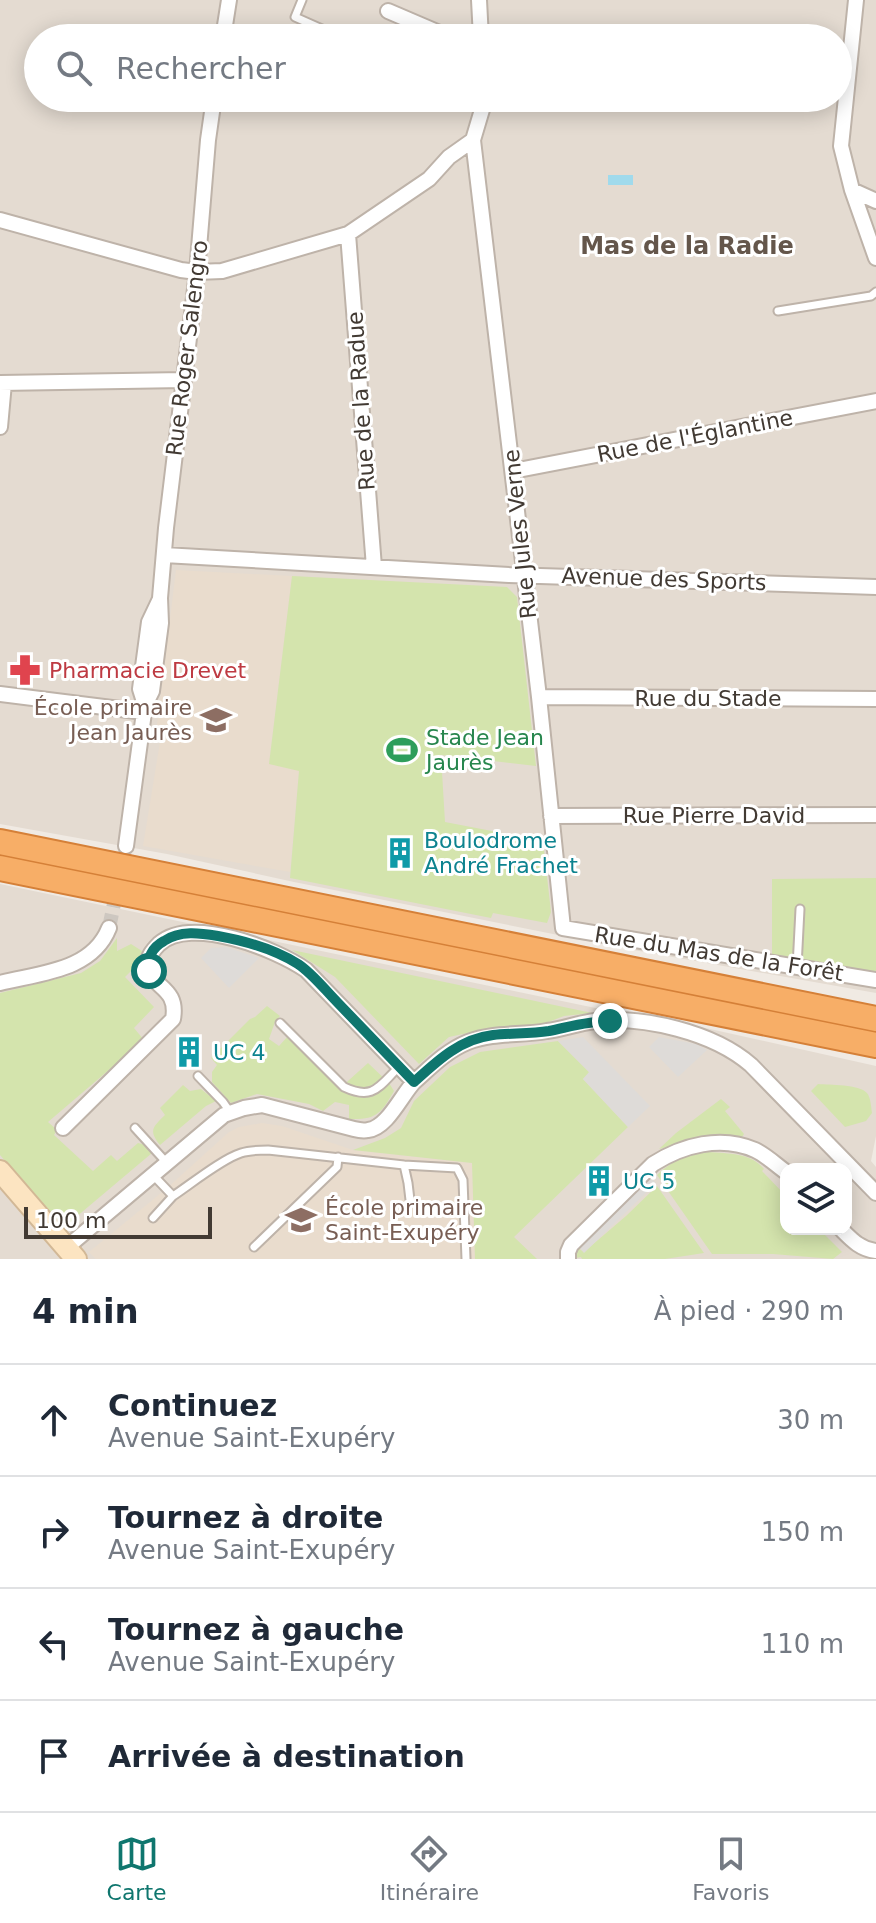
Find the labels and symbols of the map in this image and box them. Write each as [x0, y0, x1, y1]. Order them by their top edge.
district label: Mas de la Radie [580, 232, 794, 260]
street label: Rue Roger Salengro [161, 239, 213, 457]
street label: Rue de la Radue [342, 311, 380, 491]
street label: Rue de l'Églantine [595, 405, 795, 467]
street label: Rue Jules Verne [499, 448, 541, 620]
street label: Avenue des Sports [561, 563, 767, 595]
pharmacy icon: Pharmacie Drevet [8, 653, 42, 687]
place label: Pharmacie Drevet [49, 658, 247, 683]
street label: Rue du Stade [634, 686, 782, 711]
place label: École primaire Jean Jaurès [34, 695, 192, 745]
school or university icon: École primaire Jean Jaurès [199, 703, 233, 737]
place label: Stade Jean Jaurès [424, 725, 544, 775]
sports icon: Stade Jean Jaurès [385, 733, 419, 767]
street label: Rue Pierre David [623, 803, 805, 828]
place label: Boulodrome André Frachet [424, 828, 578, 878]
building icon: Boulodrome André Frachet [383, 836, 417, 870]
street label: Rue du Mas de la Forêt [593, 922, 846, 986]
route start [131, 953, 167, 989]
route end [592, 1003, 628, 1039]
building icon: UC 4 [172, 1035, 206, 1069]
place label: UC 4 [213, 1040, 265, 1065]
building icon: UC 5 [582, 1164, 616, 1198]
place label: UC 5 [623, 1169, 675, 1194]
place label: École primaire Saint-Exupéry [325, 1195, 483, 1245]
scale bar [24, 1203, 212, 1239]
school or university icon: École primaire Saint-Exupéry [284, 1203, 318, 1237]

